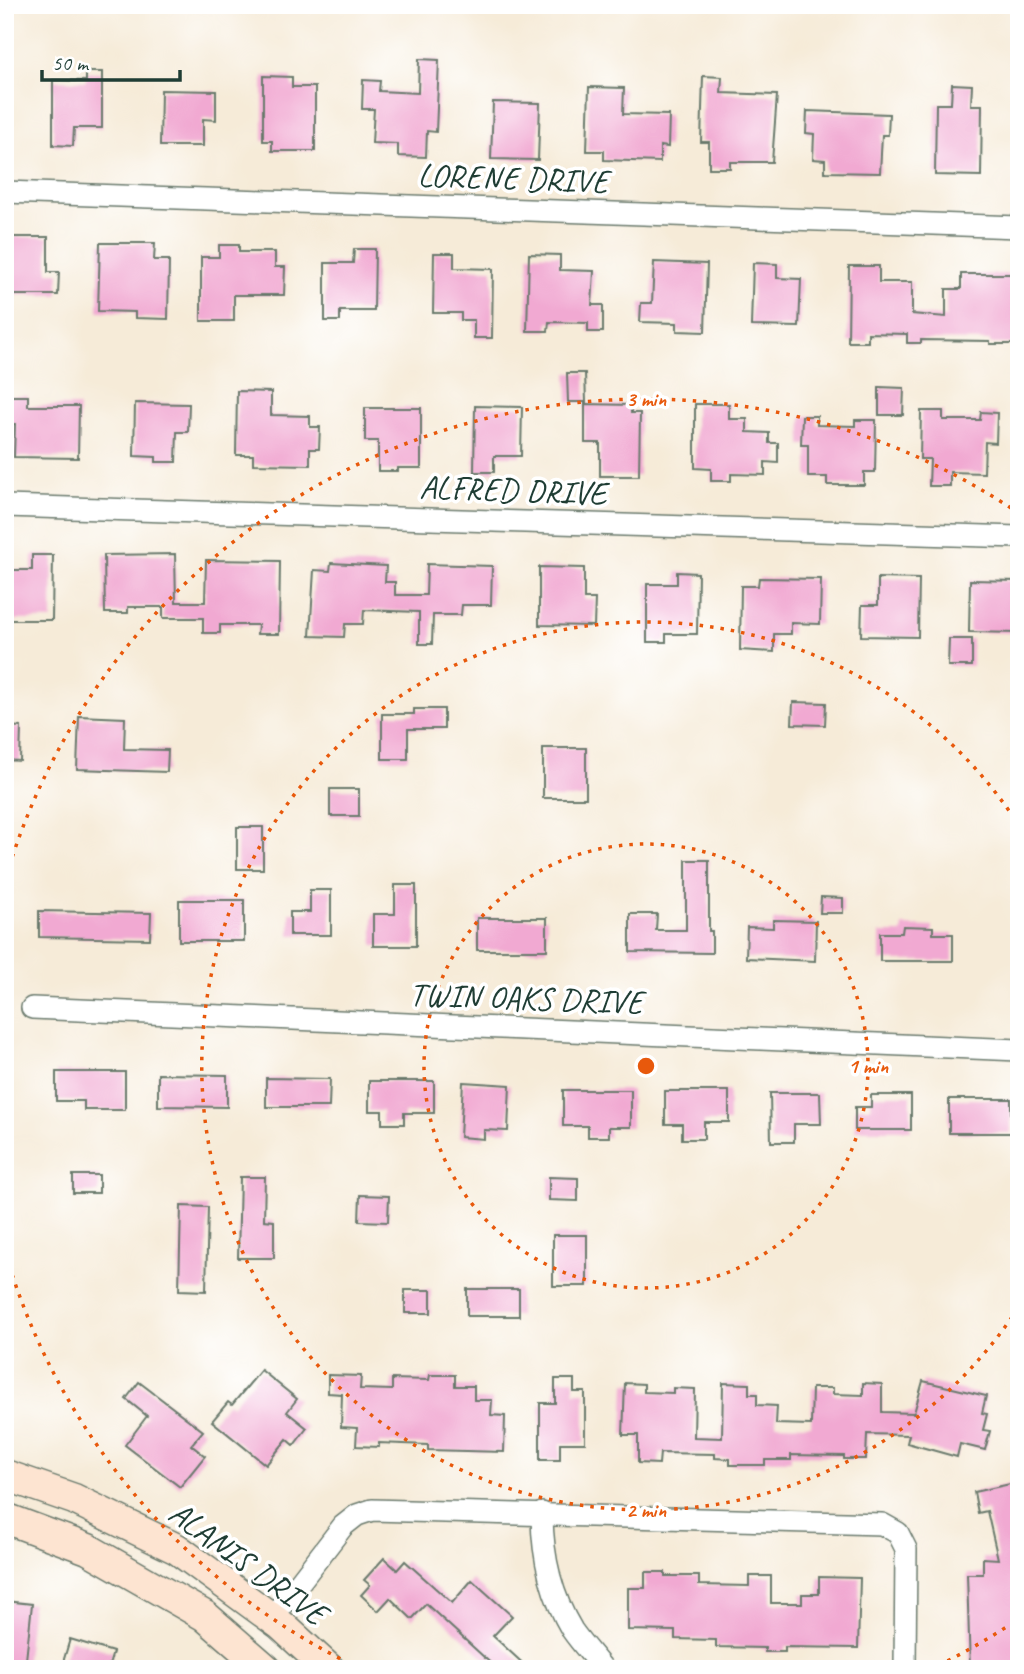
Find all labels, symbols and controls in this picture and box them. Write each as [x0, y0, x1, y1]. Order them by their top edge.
scale bar [42, 38, 180, 82]
text: 50 m [52, 50, 90, 76]
street label: LORENE DRIVE [417, 154, 613, 202]
text: 3 min [626, 386, 666, 412]
street label: ALFRED DRIVE [419, 466, 612, 514]
street label: TWIN OAKS DRIVE [409, 973, 647, 1023]
text: 1 min [848, 1053, 888, 1079]
centre of rings [634, 1054, 658, 1078]
street label: ALANIS DRIVE [161, 1492, 338, 1637]
text: 2 min [626, 1497, 666, 1523]

